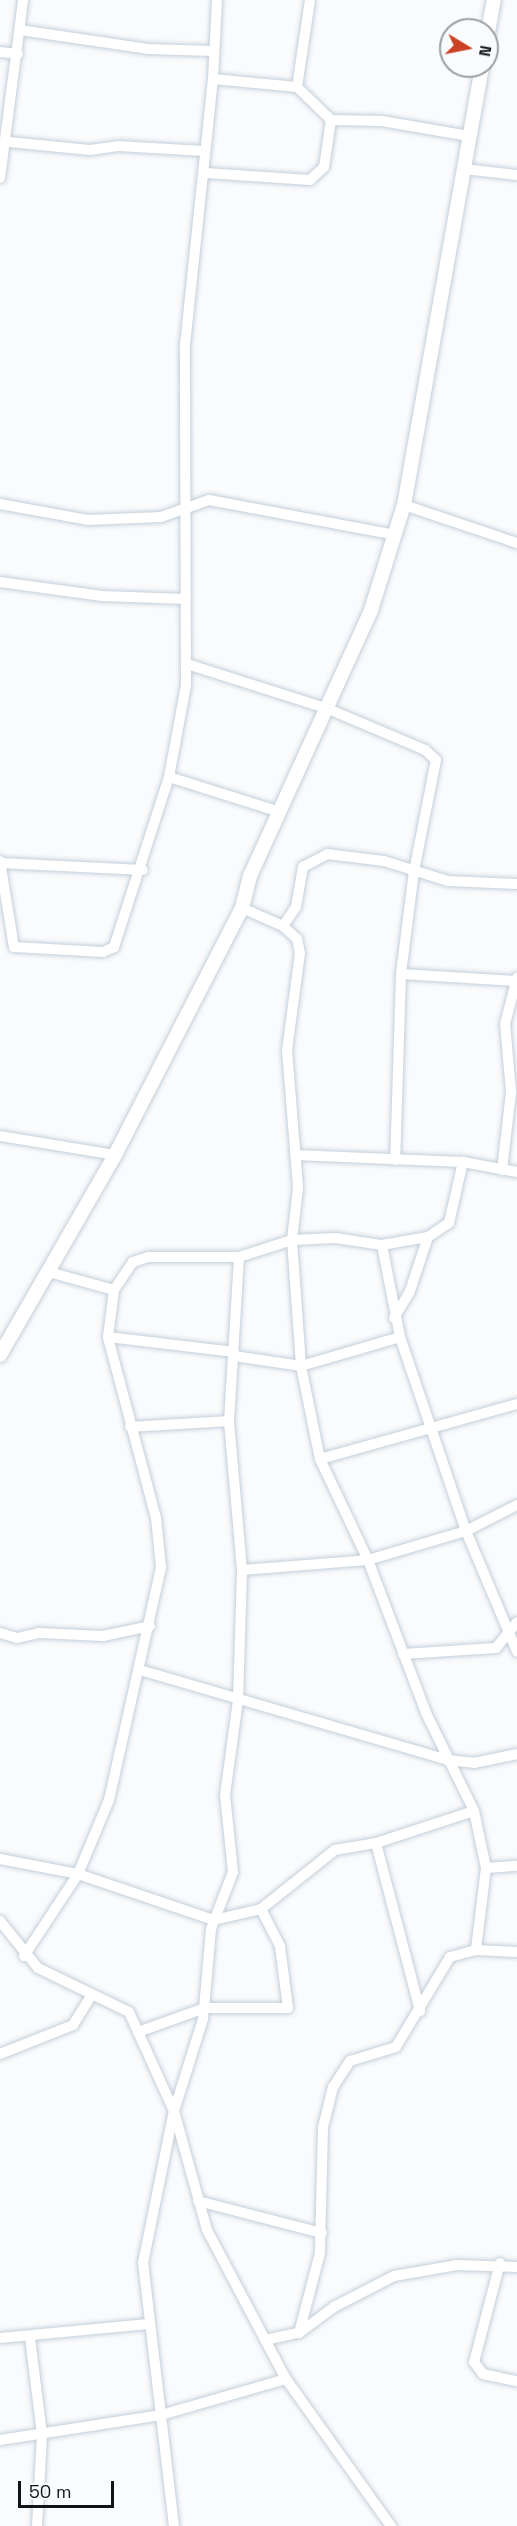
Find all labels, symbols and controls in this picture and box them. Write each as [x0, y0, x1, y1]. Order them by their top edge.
north arrow [439, 18, 499, 78]
text: N [474, 44, 497, 58]
scale bar [21, 2469, 117, 2507]
text: 50 m [29, 2480, 71, 2503]

